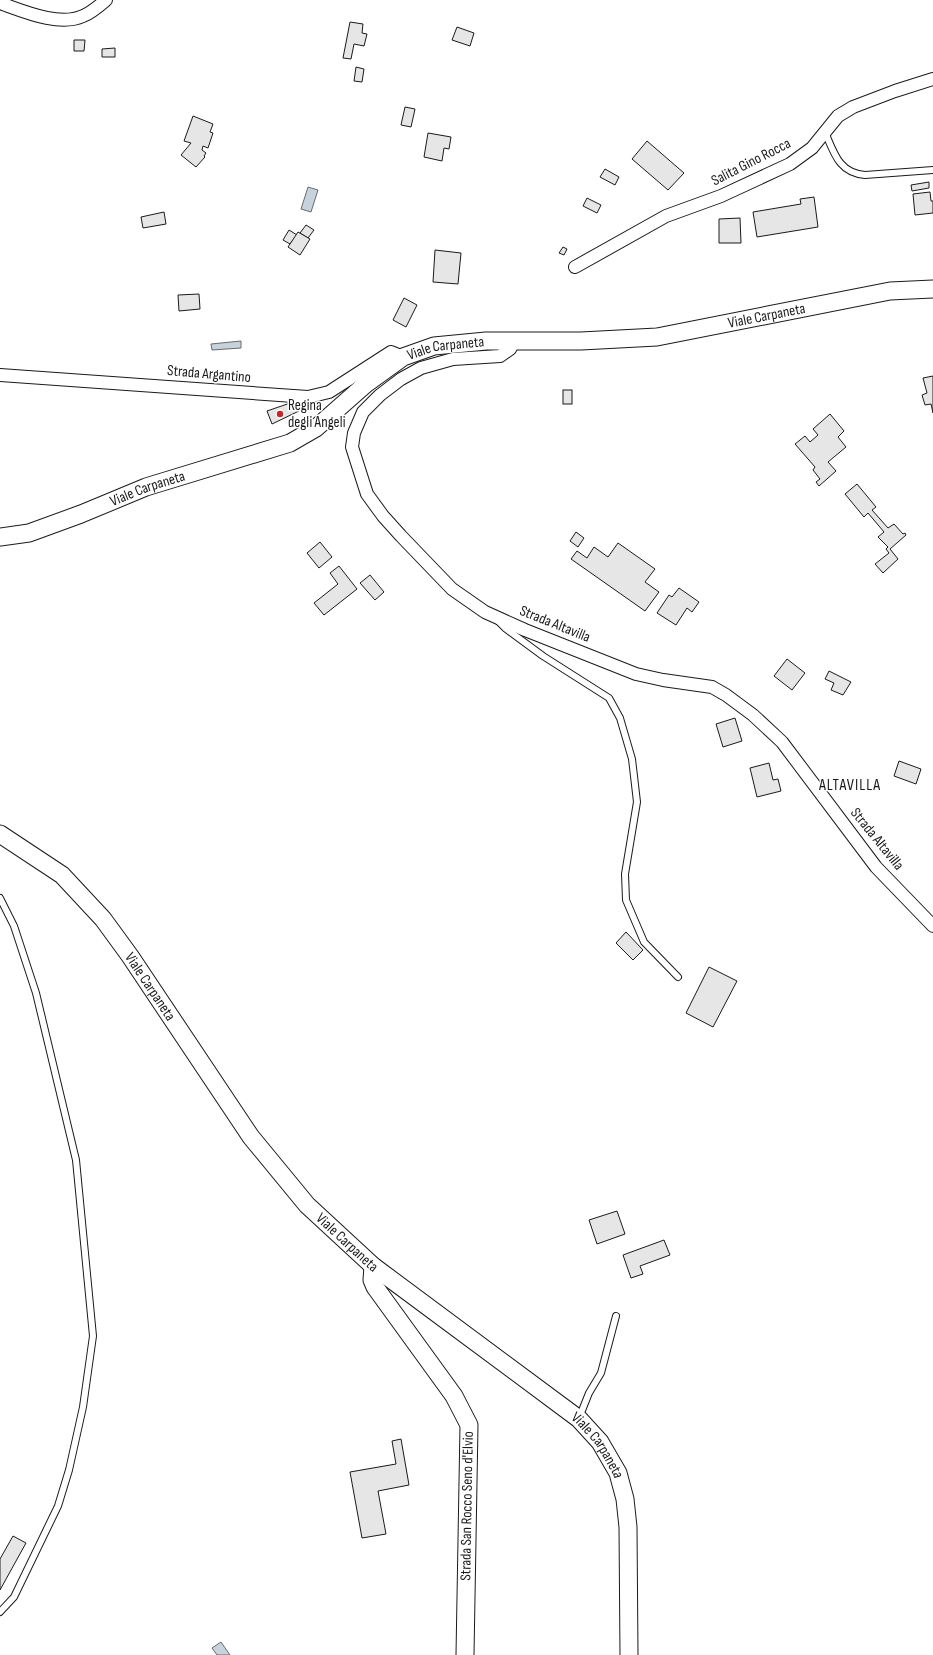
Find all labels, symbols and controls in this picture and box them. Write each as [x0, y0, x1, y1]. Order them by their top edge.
street label: Salita Gino Rocca [708, 134, 794, 190]
street label: Viale Carpaneta [726, 298, 807, 332]
street label: Viale Carpaneta [404, 332, 485, 364]
street label: Strada Argantino [166, 361, 252, 387]
place label: Regina degli Angeli [288, 396, 346, 432]
marker: Regina degli Angeli [275, 409, 285, 419]
street label: Viale Carpaneta [107, 466, 187, 510]
street label: Strada Altavilla [517, 601, 593, 647]
district label: ALTAVILLA [818, 776, 881, 795]
street label: Strada Altavilla [846, 804, 908, 874]
street label: Viale Carpaneta [121, 949, 180, 1025]
street label: Viale Carpaneta [312, 1209, 382, 1276]
street label: Viale Carpaneta [568, 1407, 628, 1480]
street label: Strada San Rocco Seno d'Elvio [456, 1431, 478, 1581]

